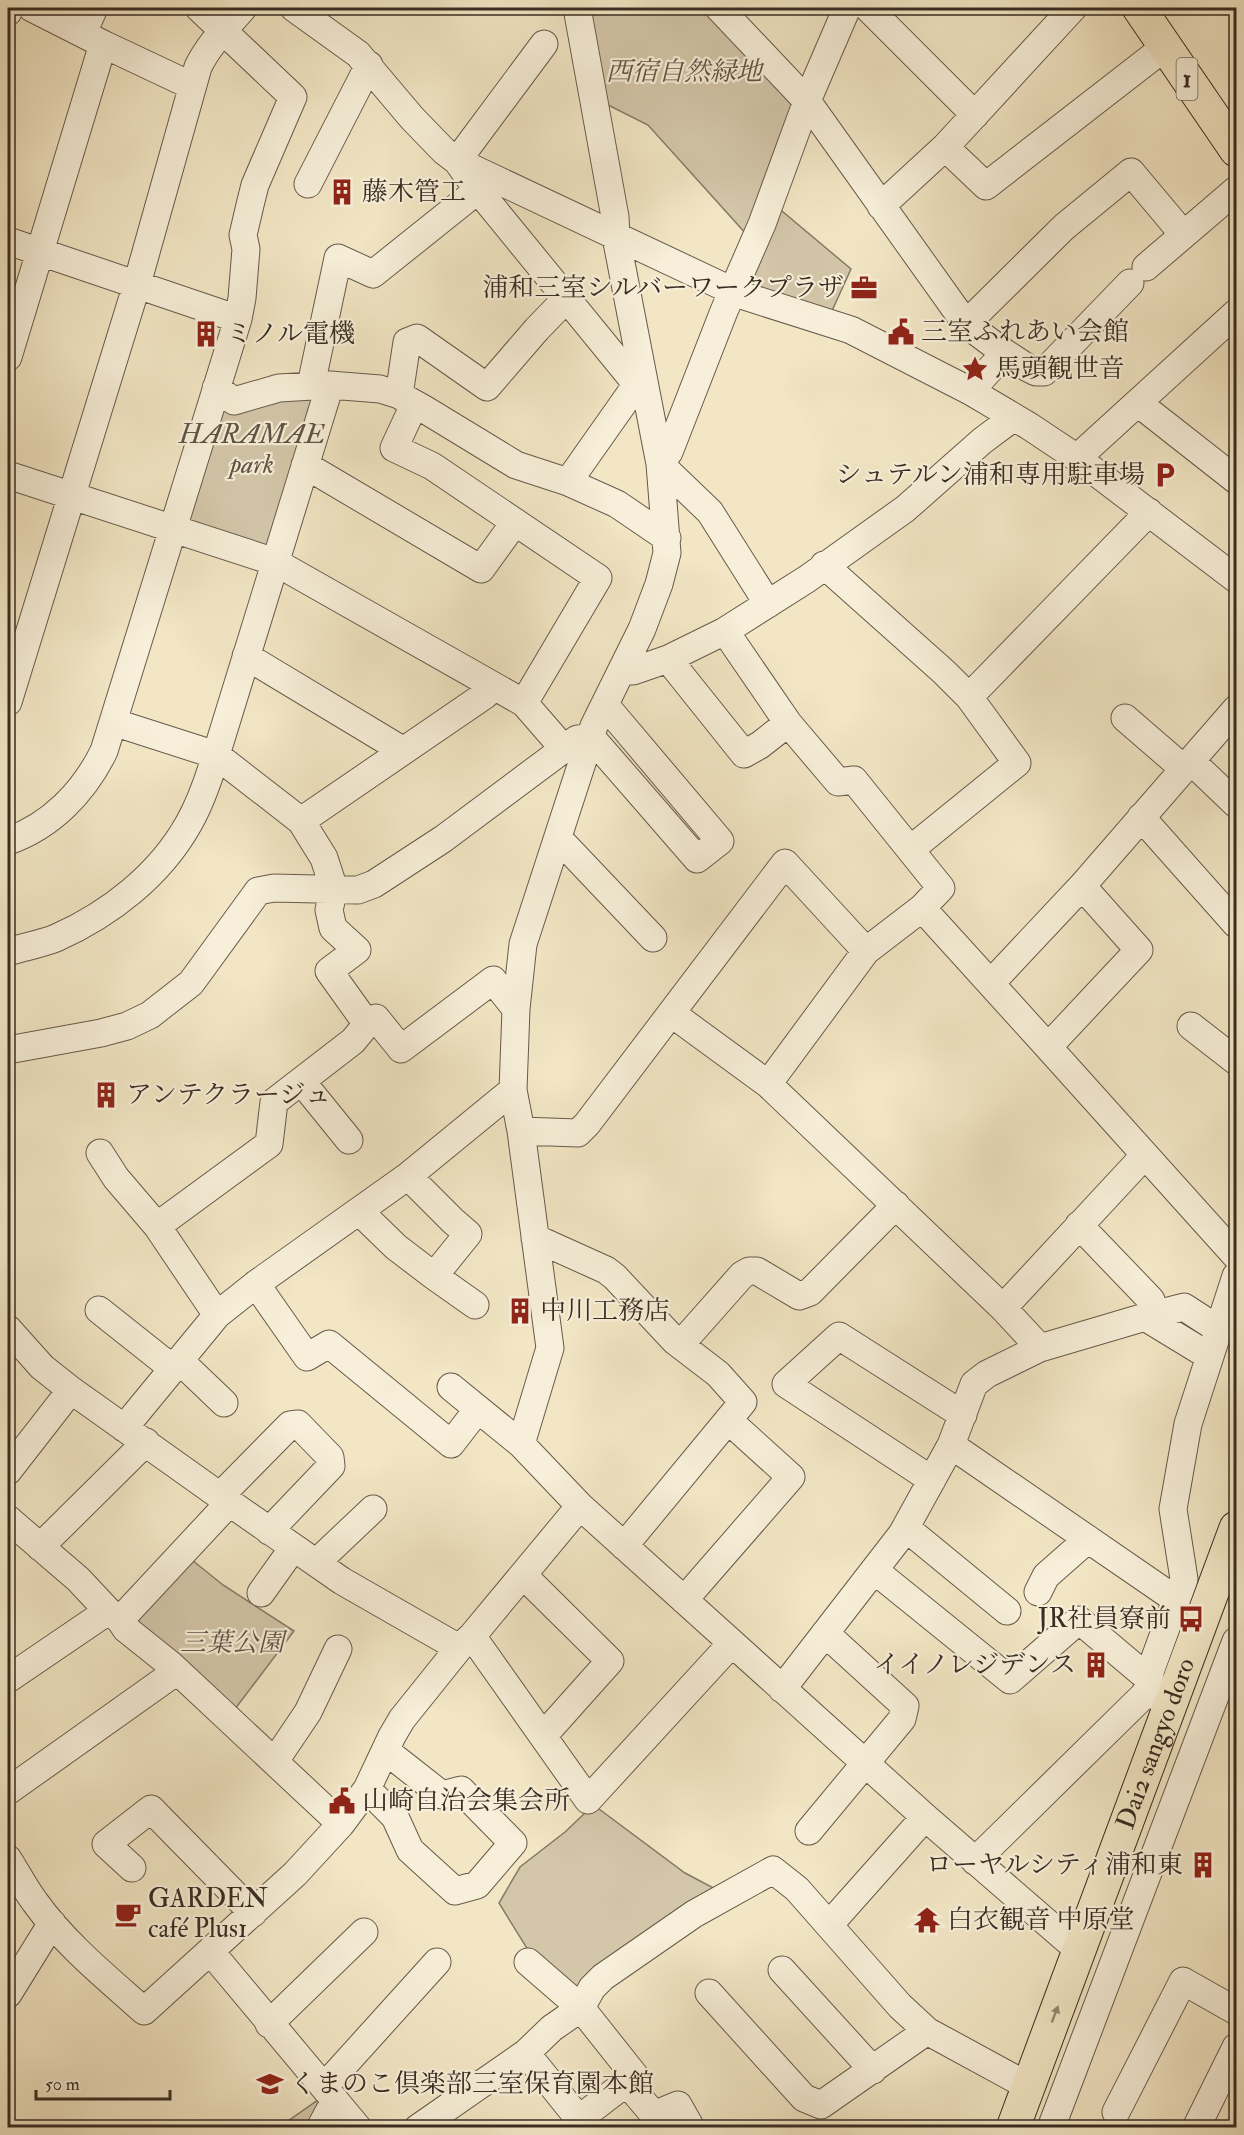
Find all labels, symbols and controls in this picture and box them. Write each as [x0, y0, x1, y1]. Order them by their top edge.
park label: 西宿自然緑地 [606, 56, 765, 88]
road number: 1 [1176, 58, 1198, 100]
place label: 藤木管工 [362, 176, 466, 208]
building icon: 藤木管工 [327, 177, 357, 207]
place label: 浦和三室シルバーワークプラザ [482, 272, 844, 304]
office icon: 浦和三室シルバーワークプラザ [849, 273, 879, 303]
place label: 三室ふれあい会館 [921, 316, 1129, 348]
public building icon: 三室ふれあい会館 [886, 317, 916, 347]
place label: ミノル電機 [226, 318, 355, 350]
building icon: ミノル電機 [191, 319, 221, 349]
place label: 馬頭観世音 [995, 353, 1125, 385]
place icon: 馬頭観世音 [960, 354, 990, 384]
park label: HARAMAE park [178, 419, 326, 481]
place label: シュテルン浦和専用駐車場 [835, 459, 1145, 491]
parking icon: シュテルン浦和専用駐車場 [1150, 460, 1180, 490]
place label: アンテクラージュ [126, 1079, 331, 1111]
building icon: アンテクラージュ [91, 1080, 121, 1110]
place label: 中川工務店 [540, 1295, 670, 1327]
building icon: 中川工務店 [505, 1296, 535, 1326]
place label: JR社員寮前 [1037, 1603, 1171, 1635]
bus stop icon: JR社員寮前 [1176, 1604, 1206, 1634]
park label: 三葉公園 [180, 1627, 288, 1659]
place label: イイノレジデンス [874, 1649, 1076, 1681]
building icon: イイノレジデンス [1081, 1650, 1111, 1680]
street label: Dai2 sangyo doro [1109, 1654, 1202, 1834]
place label: 山崎自治会集会所 [362, 1785, 570, 1817]
public building icon: 山崎自治会集会所 [327, 1786, 357, 1816]
place label: ローヤルシティ浦和東 [926, 1849, 1183, 1881]
building icon: ローヤルシティ浦和東 [1188, 1850, 1218, 1880]
place label: GARDEN café Plus1 [148, 1883, 269, 1945]
cafe icon: GARDEN café Plus1 [113, 1899, 143, 1929]
place label: 白衣観音 中原堂 [947, 1904, 1134, 1936]
temple icon: 白衣観音 中原堂 [912, 1905, 942, 1935]
one-way arrow [1050, 2004, 1060, 2022]
scale bar [36, 2063, 170, 2101]
place label: くまのこ倶楽部三室保育園本館 [290, 2068, 654, 2100]
school or university icon: くまのこ倶楽部三室保育園本館 [255, 2069, 285, 2099]
text: 50 m [45, 2073, 80, 2096]

